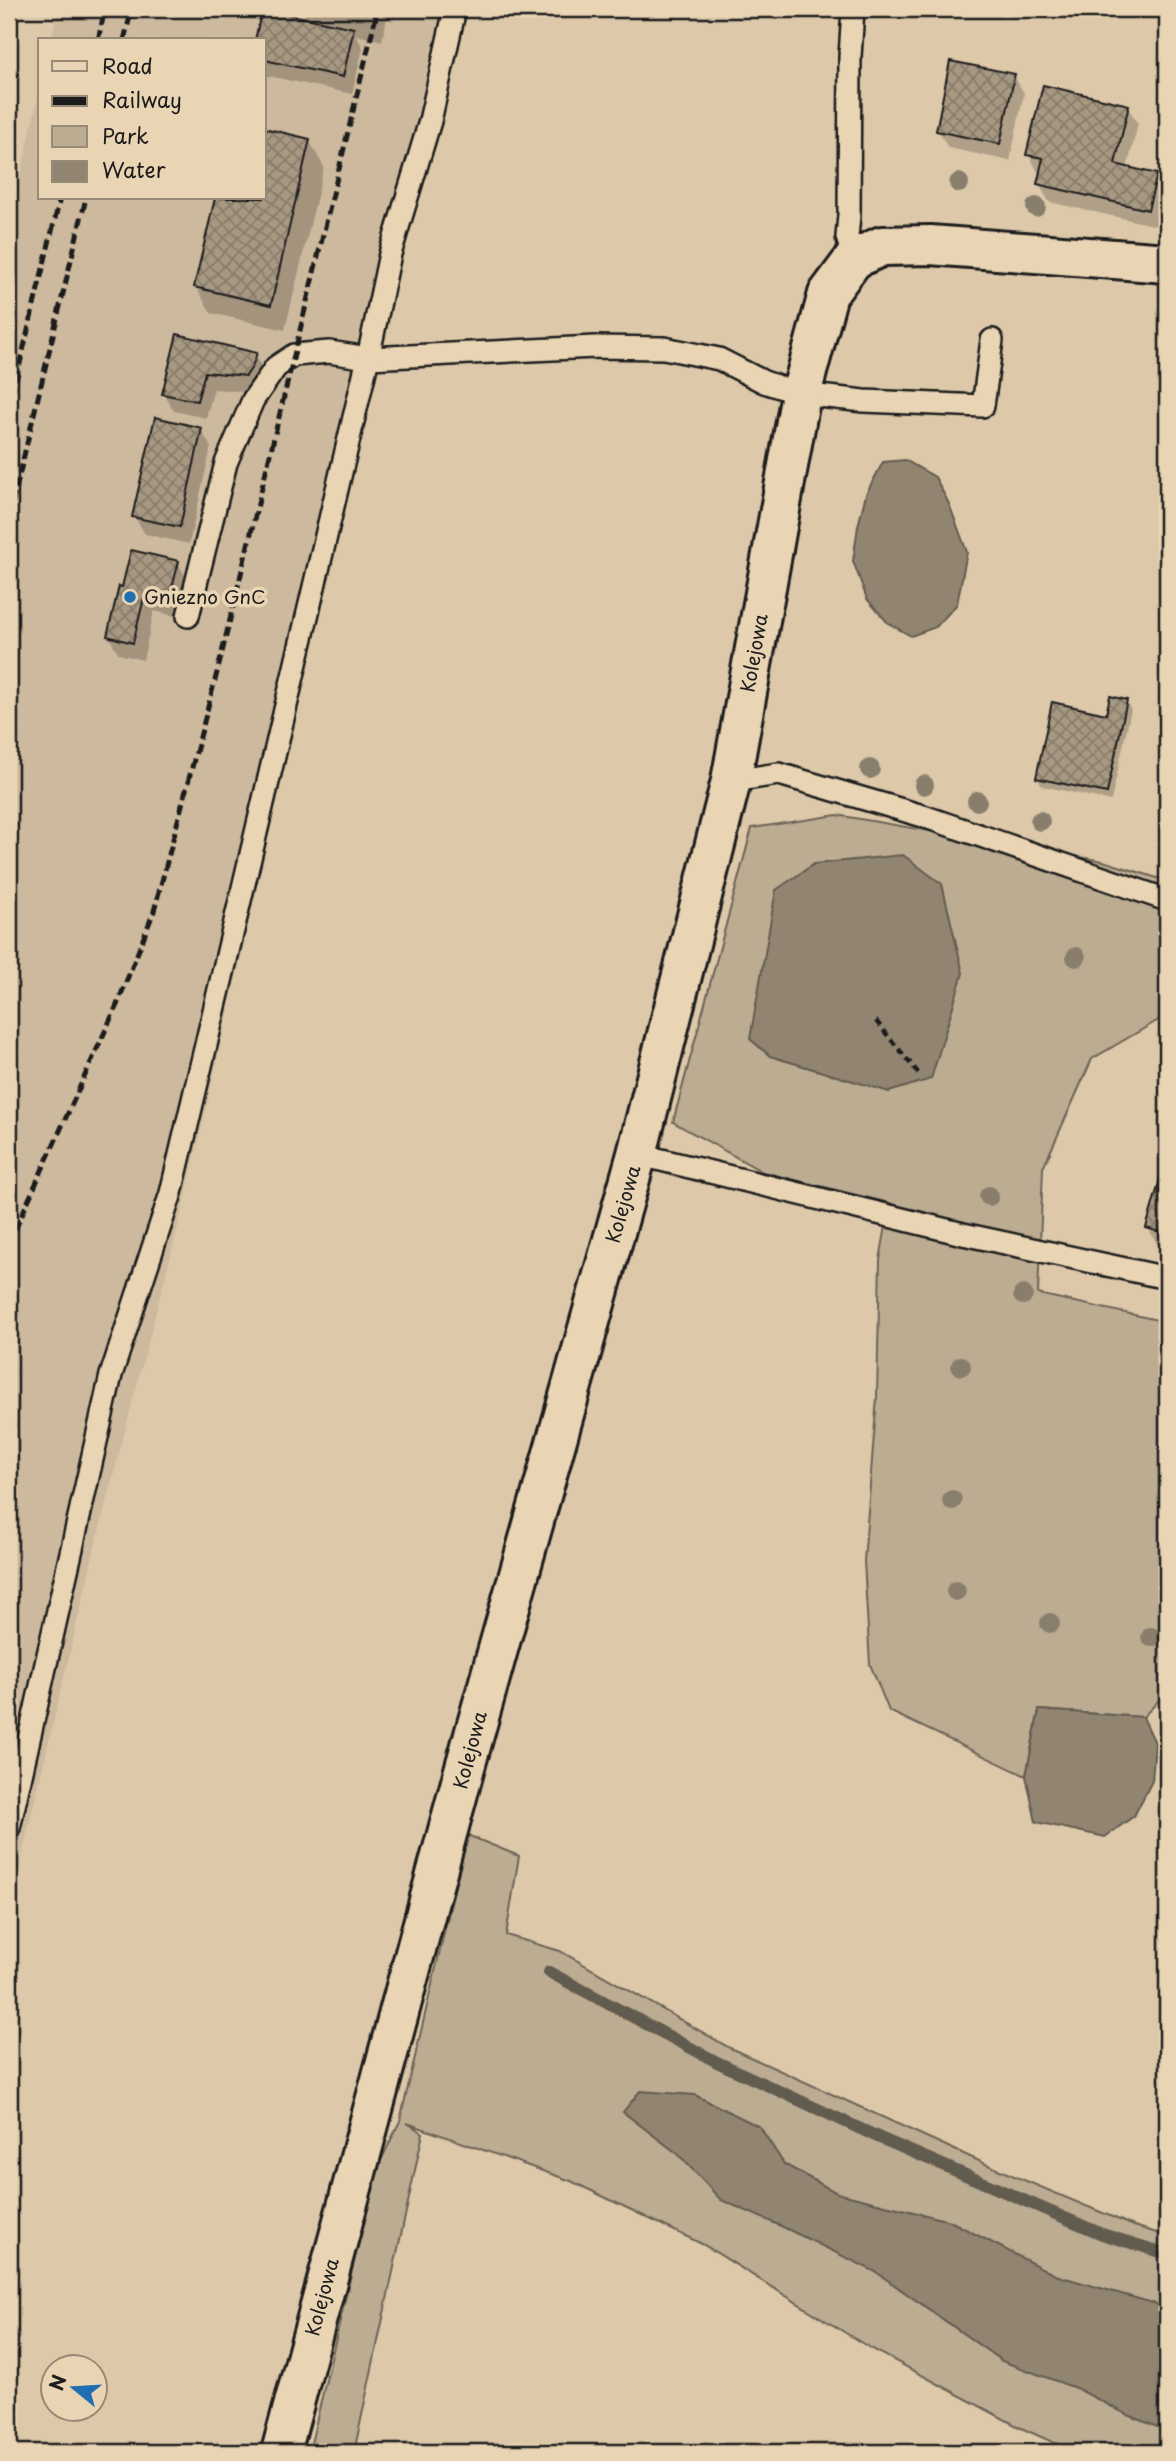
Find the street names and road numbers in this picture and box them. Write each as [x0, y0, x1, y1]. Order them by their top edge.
street label: Kolejowa [732, 611, 774, 694]
street label: Kolejowa [598, 1161, 647, 1246]
street label: Kolejowa [445, 1708, 493, 1792]
street label: Kolejowa [297, 2255, 345, 2339]

